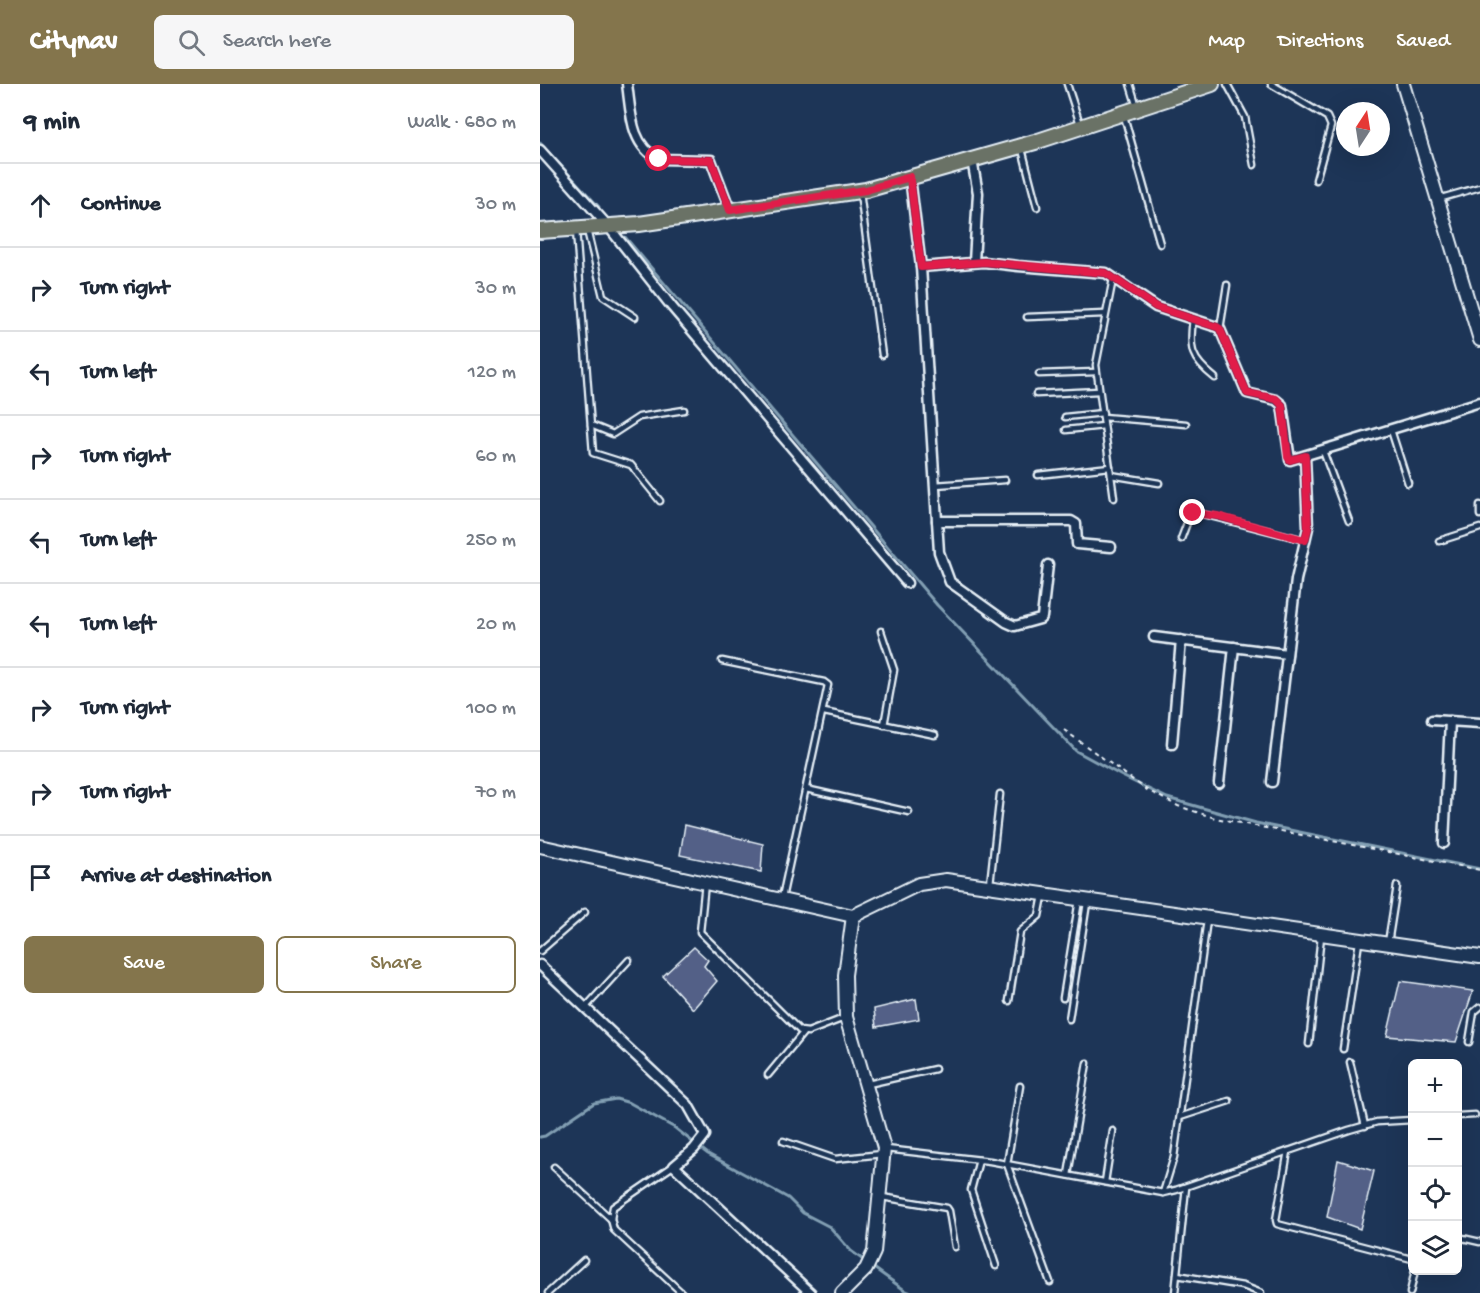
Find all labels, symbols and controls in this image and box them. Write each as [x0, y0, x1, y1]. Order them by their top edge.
search box [154, 15, 574, 69]
text: Citynav [30, 26, 118, 59]
icon: search [175, 26, 208, 59]
text: Search here [223, 29, 331, 55]
text: Map [1208, 30, 1245, 55]
text: Directions [1278, 30, 1363, 55]
text: Saved [1396, 30, 1450, 55]
north arrow [1336, 102, 1390, 156]
text: 9 min [24, 108, 80, 139]
text: Walk · 680 m [407, 112, 516, 135]
route start [645, 145, 671, 171]
icon: ahead [24, 189, 57, 222]
text: Continue [81, 192, 161, 218]
text: 30 m [475, 194, 516, 217]
icon: right [24, 273, 57, 306]
text: Turn right [81, 276, 169, 302]
text: 30 m [475, 278, 516, 301]
icon: left [24, 357, 57, 390]
text: Turn left [81, 360, 155, 386]
text: 120 m [468, 362, 516, 385]
icon: right [24, 441, 57, 474]
text: Turn right [81, 444, 169, 470]
text: 60 m [476, 446, 516, 469]
route end [1179, 499, 1205, 525]
icon: left [24, 525, 57, 558]
text: Turn left [81, 528, 155, 554]
text: 250 m [465, 530, 516, 553]
icon: left [24, 609, 57, 642]
text: Turn left [81, 612, 155, 638]
text: 20 m [476, 614, 516, 637]
icon: right [24, 693, 57, 726]
text: Turn right [81, 696, 169, 722]
text: 100 m [466, 698, 516, 721]
icon: right [24, 777, 57, 810]
text: Turn right [81, 780, 169, 806]
text: 70 m [475, 782, 516, 805]
icon: arrive [24, 861, 57, 894]
text: Arrive at destination [81, 864, 271, 890]
button: Save [24, 936, 264, 993]
button: Share [276, 936, 516, 993]
map controls [1408, 1059, 1462, 1275]
button: + [1408, 1059, 1462, 1113]
button: − [1408, 1113, 1462, 1167]
button: locate [1408, 1167, 1462, 1221]
button: layers [1408, 1221, 1462, 1275]

